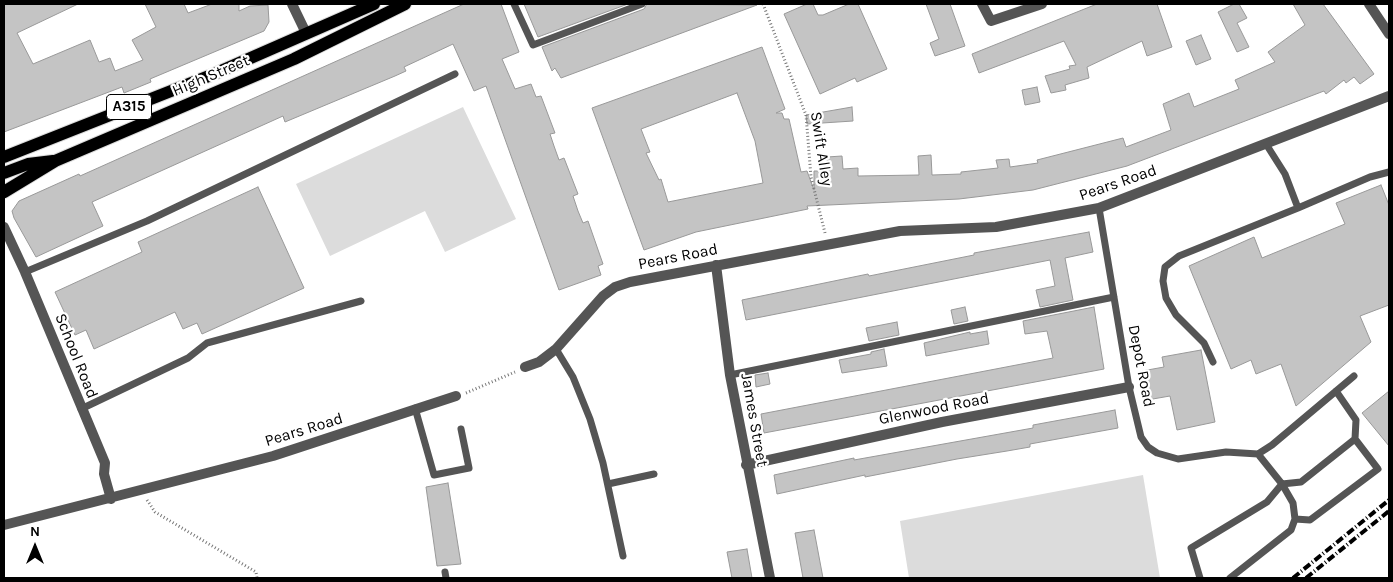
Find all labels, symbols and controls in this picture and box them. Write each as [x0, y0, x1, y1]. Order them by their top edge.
street label: High Street [170, 51, 252, 101]
road number: A315 [106, 94, 152, 120]
street label: Swift Alley [806, 110, 836, 188]
street label: Pears Road [1077, 161, 1159, 205]
street label: Pears Road [637, 240, 719, 274]
street label: School Road [50, 311, 102, 401]
street label: Depot Road [1124, 323, 1158, 409]
street label: James Street [736, 372, 772, 468]
street label: Glenwood Road [877, 389, 991, 429]
street label: Pears Road [263, 409, 345, 451]
north arrow [10, 522, 60, 572]
text: N [30, 523, 40, 540]

